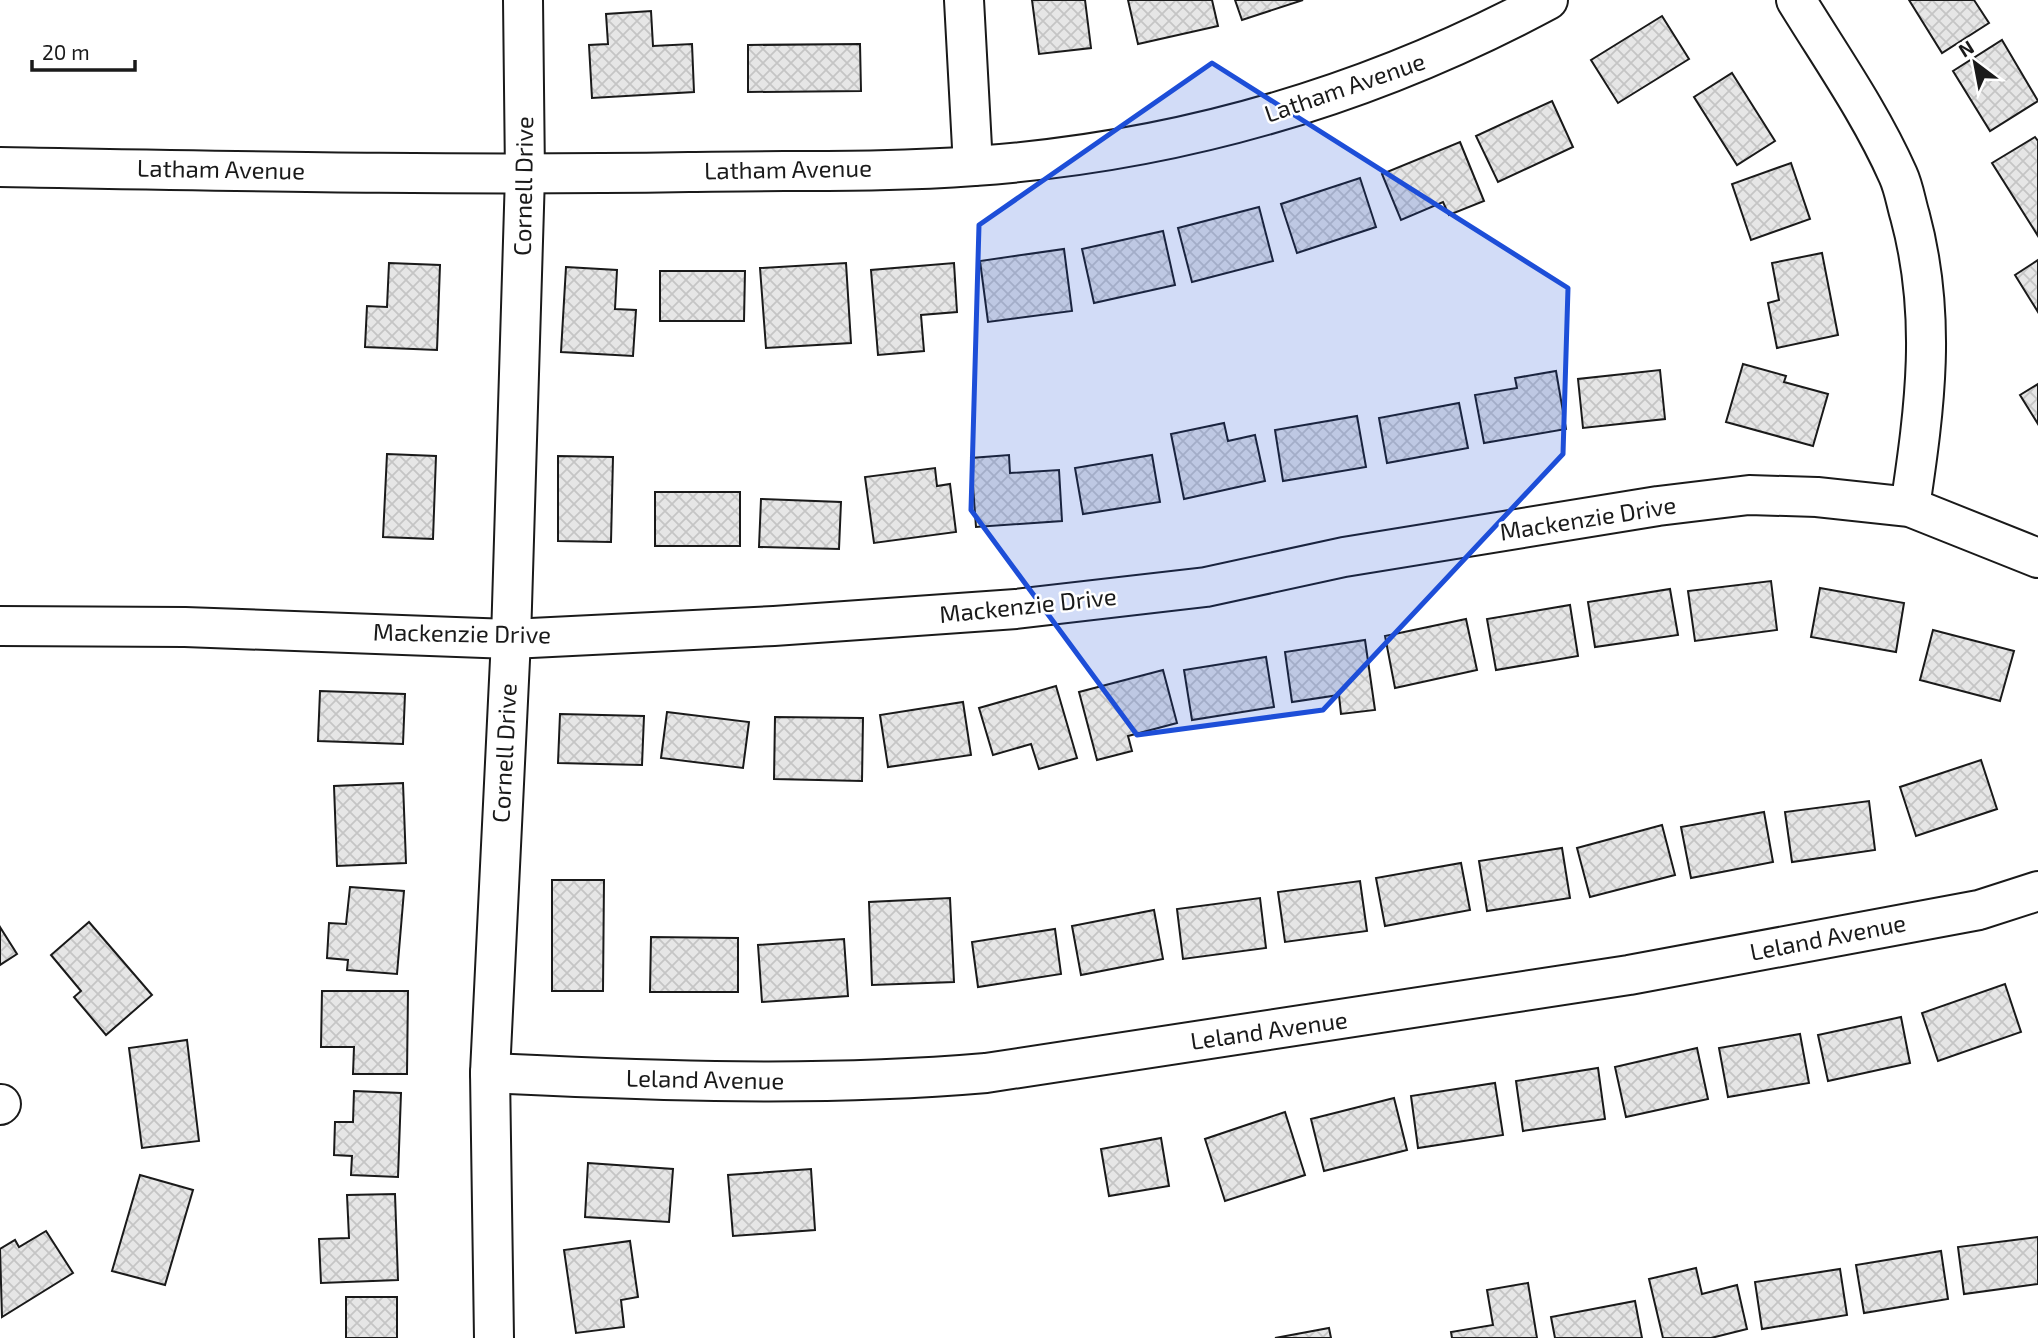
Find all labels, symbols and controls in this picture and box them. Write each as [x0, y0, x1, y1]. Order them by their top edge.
scale bar [32, 28, 135, 72]
north arrow [1940, 28, 2010, 98]
text: N [1954, 35, 1978, 62]
text: 20 m [42, 39, 90, 64]
street label: Latham Avenue [1260, 46, 1429, 128]
street label: Cornell Drive [507, 116, 538, 256]
street label: Latham Avenue [137, 153, 305, 184]
street label: Latham Avenue [704, 153, 872, 184]
street label: Mackenzie Drive [1498, 489, 1678, 546]
street label: Mackenzie Drive [938, 581, 1118, 628]
street label: Mackenzie Drive [373, 616, 551, 649]
street label: Cornell Drive [485, 682, 522, 823]
street label: Leland Avenue [1747, 907, 1908, 966]
street label: Leland Avenue [1188, 1004, 1349, 1055]
street label: Leland Avenue [626, 1063, 784, 1094]

